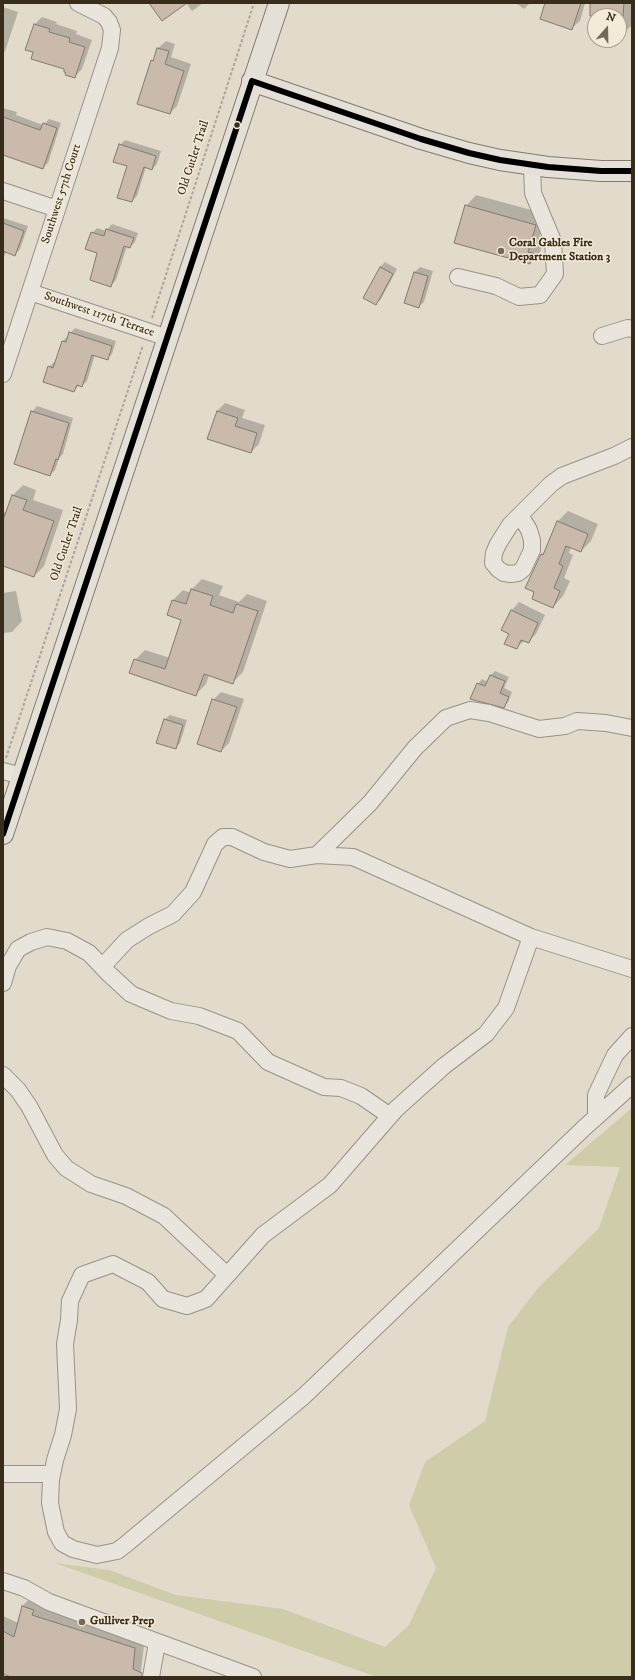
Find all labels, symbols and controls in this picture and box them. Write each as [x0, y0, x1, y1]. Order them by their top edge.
north arrow [587, 8, 627, 48]
text: N [604, 10, 617, 26]
street label: Old Cutler Trail [175, 119, 213, 197]
unlabelled marker [232, 120, 242, 130]
street label: Southwest 57th Court [39, 142, 85, 246]
place label: Coral Gables Fire Department Station 3 [509, 237, 610, 265]
marker: Coral Gables Fire Department Station 3 [496, 246, 506, 256]
street label: Southwest 117th Terrace [42, 289, 156, 341]
street label: Old Cutler Trail [48, 505, 86, 583]
place label: Gulliver Prep [90, 1615, 154, 1629]
marker: Gulliver Prep [77, 1617, 87, 1627]

